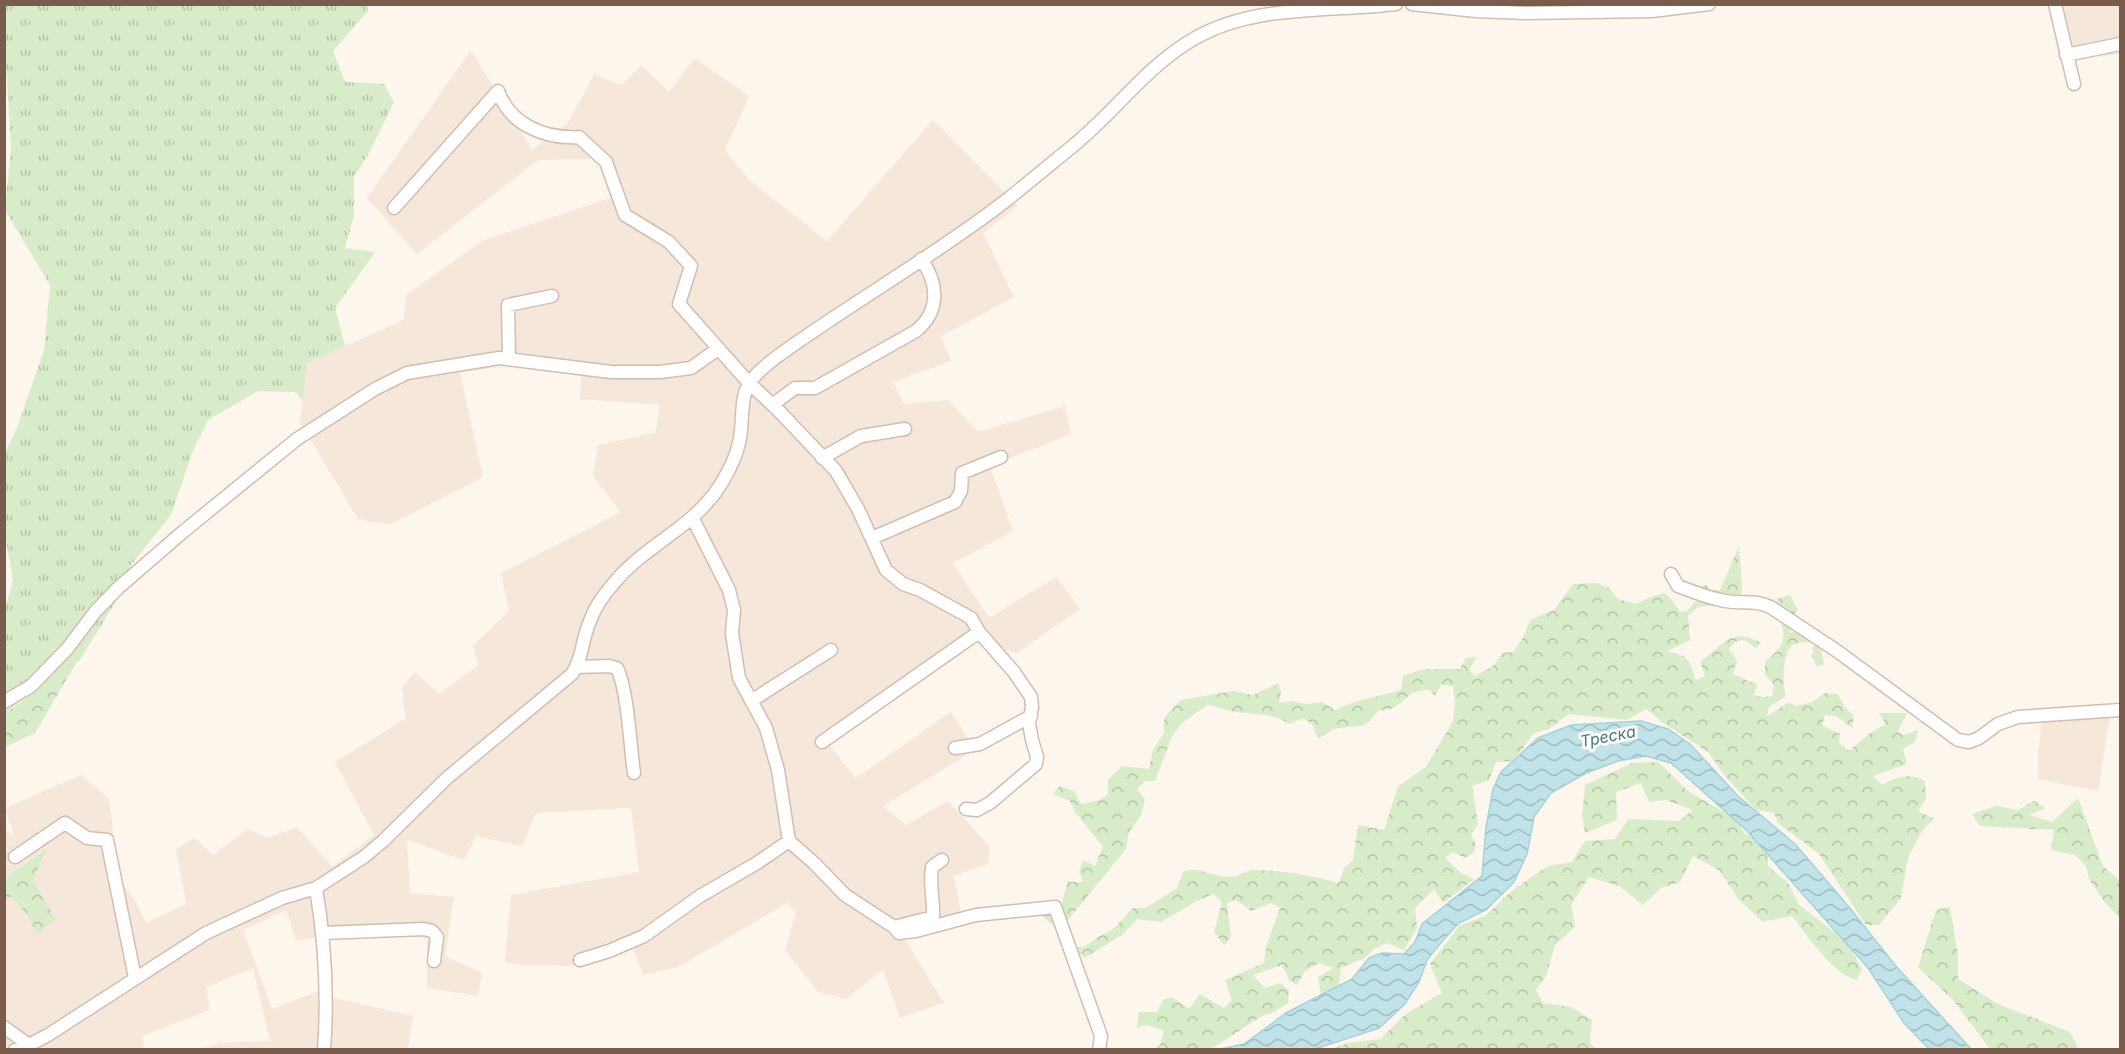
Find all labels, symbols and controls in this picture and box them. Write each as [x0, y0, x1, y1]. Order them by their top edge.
water label: Треска [1579, 721, 1638, 751]

